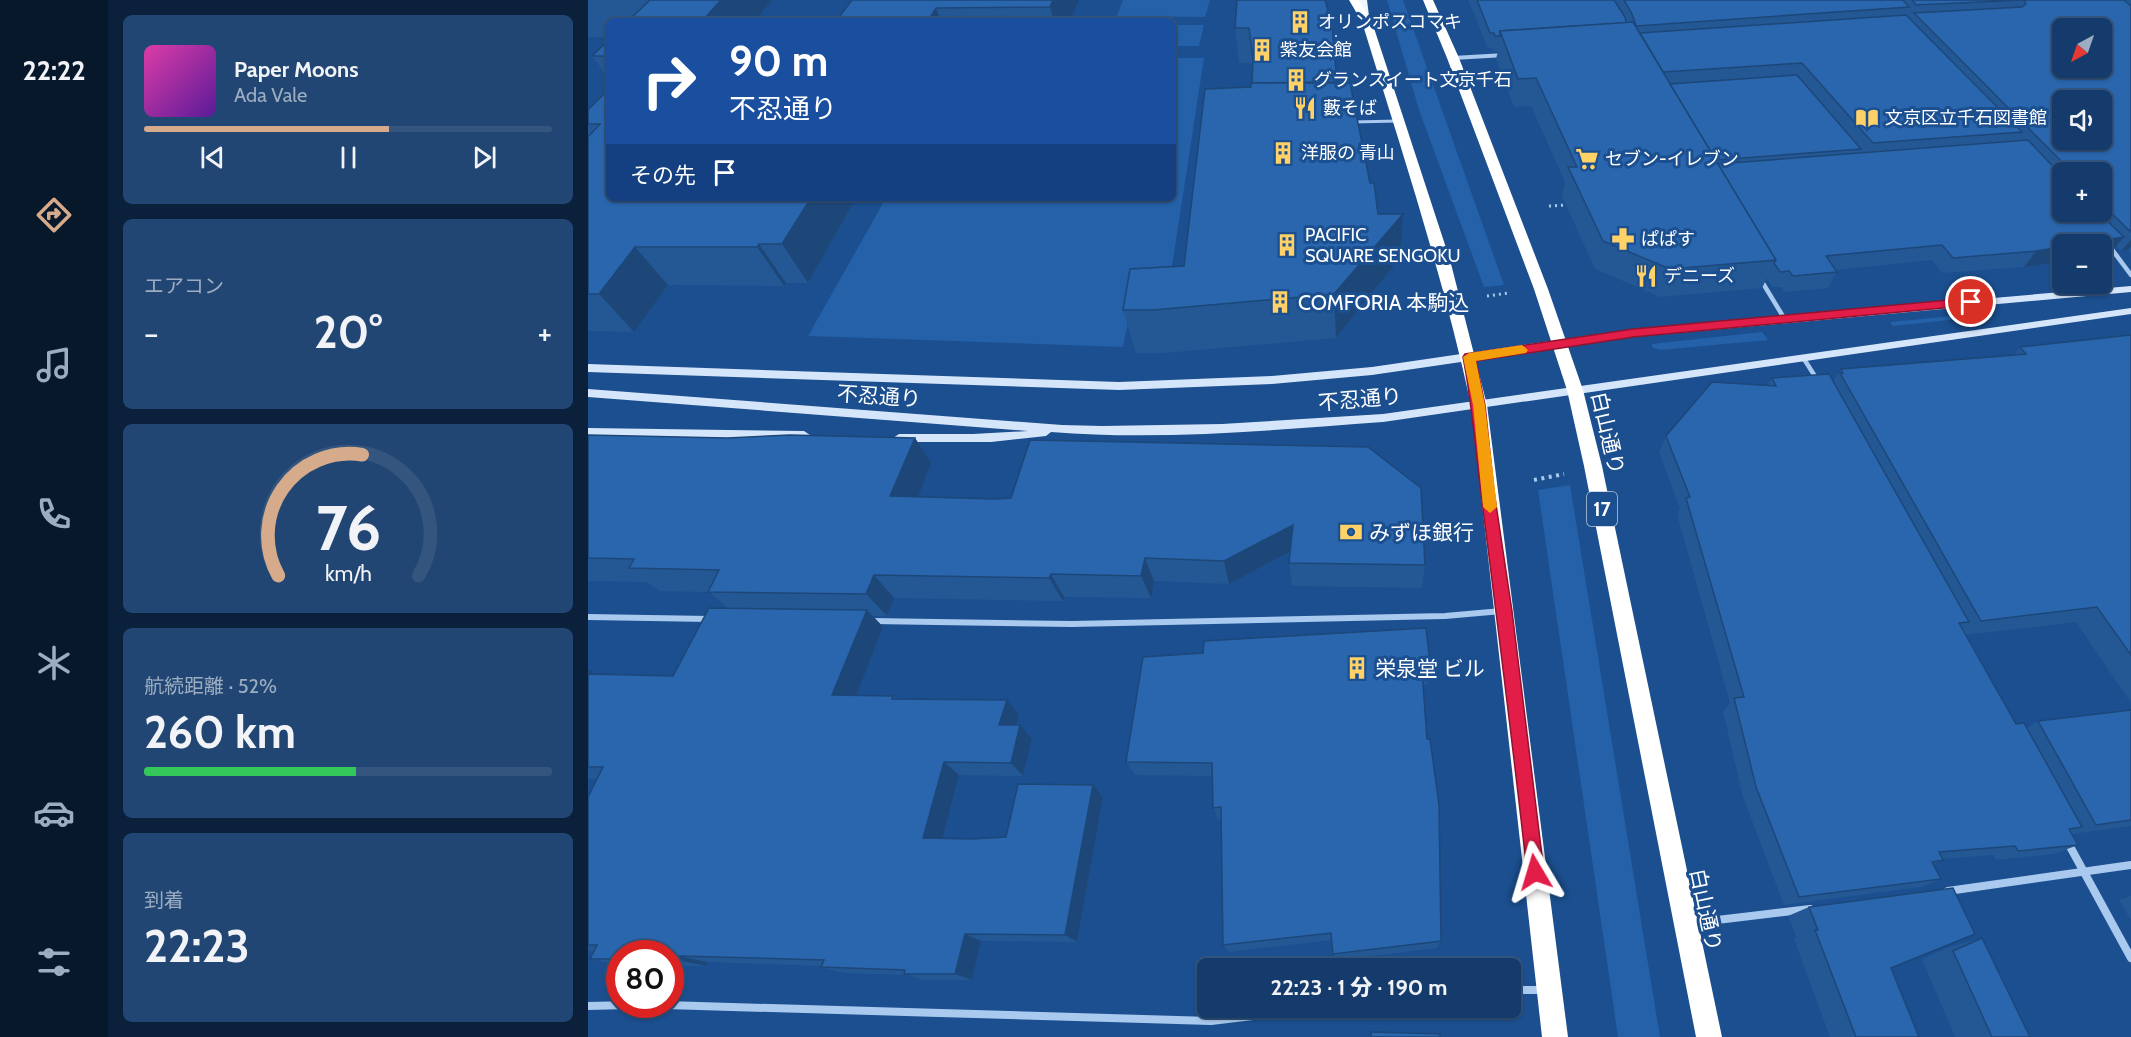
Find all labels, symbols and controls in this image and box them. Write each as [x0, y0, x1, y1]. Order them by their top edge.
building icon: オリンポスコマキ [1287, 9, 1313, 35]
place label: オリンポスコマキ [1318, 11, 1462, 33]
north arrow [2052, 18, 2112, 78]
map controls [2052, 18, 2112, 294]
text: 90 m [729, 35, 828, 87]
building icon: 紫友会館 [1249, 37, 1275, 63]
place label: 紫友会館 [1280, 39, 1352, 61]
icon: right [630, 42, 708, 120]
text: 22:22 [22, 54, 86, 87]
text: Paper Moons [234, 56, 358, 83]
building icon: グランスイート文京千石 [1283, 67, 1309, 93]
place label: グランスイート文京千石 [1314, 69, 1512, 91]
text: Ada Vale [234, 83, 307, 107]
button: sound [2052, 90, 2112, 150]
text: 不忍通り [729, 92, 837, 125]
restaurant icon: 藪そば [1292, 95, 1318, 121]
place label: 藪そば [1323, 97, 1377, 119]
library icon: 文京区立千石図書館 [1854, 105, 1880, 131]
place label: 文京区立千石図書館 [1885, 107, 2047, 129]
building icon: 洋服の 青山 [1270, 140, 1296, 166]
icon: previous [196, 141, 229, 174]
icon: pause [332, 141, 365, 174]
icon: next [468, 141, 501, 174]
place label: 洋服の 青山 [1301, 142, 1395, 164]
supermarket icon: セブン-イレブン [1574, 146, 1600, 172]
place label: セブン-イレブン [1605, 148, 1739, 170]
icon: arrive [708, 156, 741, 189]
text: その先 [630, 162, 696, 189]
button: + [2052, 162, 2112, 222]
icon: directions [33, 194, 75, 236]
place label: PACIFIC SQUARE SENGOKU [1305, 224, 1460, 267]
pharmacy icon: ぱぱす [1610, 226, 1636, 252]
place label: ぱぱす [1641, 228, 1695, 250]
building icon: PACIFIC SQUARE SENGOKU [1274, 232, 1300, 258]
button: − [2052, 234, 2112, 294]
restaurant icon: デニーズ [1633, 263, 1659, 289]
place label: デニーズ [1664, 265, 1735, 287]
text: エアコン [144, 274, 224, 298]
pin [1945, 276, 1996, 327]
icon: arrive [1954, 285, 1987, 318]
building icon: COMFORIA 本駒込 [1267, 289, 1293, 315]
place label: COMFORIA 本駒込 [1298, 290, 1469, 315]
text: 20° [314, 305, 382, 359]
text: − [144, 313, 159, 353]
text: + [537, 313, 552, 353]
icon: music [33, 344, 75, 386]
street label: 不忍通り [836, 381, 922, 411]
street label: 不忍通り [1317, 383, 1403, 415]
street label: 白山通り [1586, 389, 1630, 477]
text: 76 [315, 490, 381, 566]
road number: 17 [1587, 492, 1617, 526]
icon: phone [33, 493, 75, 535]
bank icon: みずほ銀行 [1338, 519, 1364, 545]
place label: みずほ銀行 [1369, 520, 1474, 545]
text: km/h [325, 560, 371, 586]
icon: climate [33, 642, 75, 684]
building icon: 栄泉堂 ビル [1344, 655, 1370, 681]
place label: 栄泉堂 ビル [1375, 656, 1485, 681]
text: 航続距離 · 52% [144, 674, 277, 698]
text: 260 km [144, 705, 296, 759]
icon: car [33, 792, 75, 834]
position arrow [1503, 840, 1567, 904]
street label: 白山通り [1685, 866, 1727, 954]
text: 到着 [144, 888, 184, 912]
text: 22:23 [144, 919, 250, 973]
speed limit sign: 80 [606, 940, 684, 1018]
icon: filters [33, 941, 75, 983]
text: 22:23 · 1 分 · 190 m [1271, 974, 1447, 1001]

